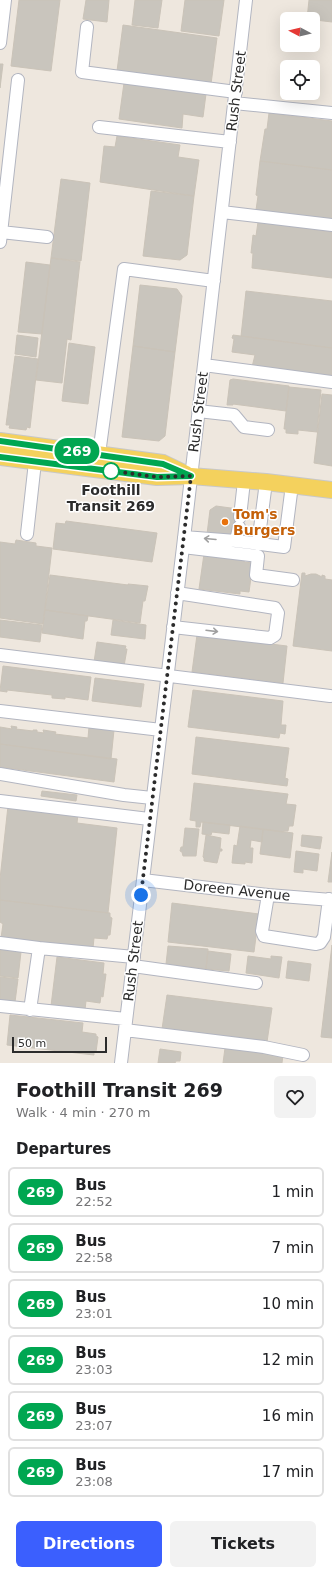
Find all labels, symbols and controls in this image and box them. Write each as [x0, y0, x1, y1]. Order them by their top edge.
north arrow [280, 12, 320, 52]
map controls [280, 12, 320, 100]
street label: Rush Street [223, 49, 249, 132]
button: locate [280, 60, 320, 100]
street label: Rush Street [185, 370, 211, 453]
line badge: 269 [54, 438, 100, 464]
text: 269 [62, 443, 92, 459]
marker: Foothill Transit 269 [102, 462, 120, 480]
place label: Foothill Transit 269 [67, 482, 155, 514]
place label: Tom's Burgers [233, 506, 295, 538]
marker: Tom's Burgers [220, 517, 230, 527]
one-way arrow [204, 535, 217, 543]
one-way arrow [205, 627, 218, 635]
street label: Doreen Avenue [183, 876, 291, 904]
your location [131, 885, 151, 905]
street label: Rush Street [120, 919, 146, 1002]
scale bar [12, 1035, 107, 1054]
text: 50 m [18, 1037, 46, 1050]
button: heart [274, 1076, 316, 1118]
text: Foothill Transit 269 [16, 1079, 223, 1101]
text: Walk · 4 min · 270 m [16, 1105, 150, 1120]
text: Departures [16, 1140, 111, 1158]
text: Bus [75, 1176, 106, 1194]
text: 1 min [271, 1183, 314, 1201]
text: 269 [26, 1184, 55, 1200]
text: 22:52 [75, 1194, 113, 1209]
text: Bus [75, 1232, 106, 1250]
text: 7 min [271, 1239, 314, 1257]
text: 269 [26, 1240, 55, 1256]
text: 22:58 [75, 1250, 113, 1265]
text: Bus [75, 1288, 106, 1306]
text: 10 min [262, 1295, 314, 1313]
text: 269 [26, 1296, 55, 1312]
text: 23:01 [75, 1306, 113, 1321]
text: Bus [75, 1344, 106, 1362]
text: 12 min [262, 1351, 314, 1369]
text: 269 [26, 1352, 55, 1368]
text: 23:03 [75, 1362, 113, 1377]
text: Bus [75, 1400, 106, 1418]
text: 16 min [262, 1407, 314, 1425]
text: 269 [26, 1408, 55, 1424]
text: 23:07 [75, 1418, 113, 1433]
text: Bus [75, 1456, 106, 1474]
text: 17 min [262, 1463, 314, 1481]
text: 269 [26, 1464, 55, 1480]
text: 23:08 [75, 1474, 113, 1489]
button: Directions [16, 1521, 162, 1567]
button: Tickets [170, 1521, 316, 1567]

